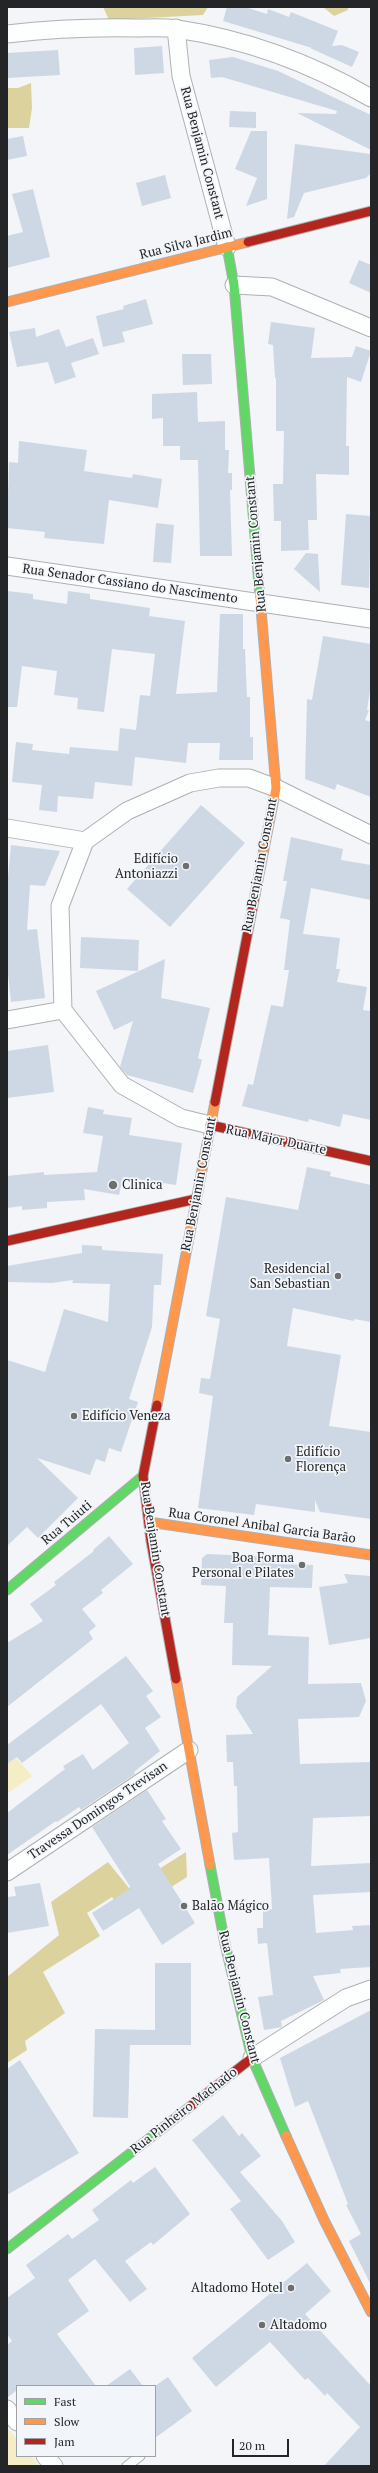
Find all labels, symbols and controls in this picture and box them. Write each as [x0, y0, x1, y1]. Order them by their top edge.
street label: Rua Benjamin Constant [177, 85, 227, 221]
street label: Rua Silva Jardim [138, 225, 234, 263]
street label: Rua Benjamin Constant [242, 475, 270, 613]
street label: Rua Senador Cassiano do Nascimento [21, 561, 239, 607]
street label: Rua Benjamin Constant [239, 796, 281, 934]
place label: Edifício Antoniazzi [115, 851, 178, 882]
marker: Edifício Antoniazzi [181, 861, 191, 871]
street label: Rua Benjamin Constant [178, 1115, 220, 1253]
street label: Rua Major Duarte [225, 1122, 327, 1158]
place label: Clinica [122, 1177, 162, 1193]
marker: Clinica [107, 1179, 119, 1191]
place label: Residencial San Sebastian [250, 1261, 330, 1292]
marker: Residencial San Sebastian [333, 1271, 343, 1281]
place label: Edifício Veneza [82, 1408, 171, 1424]
marker: Edifício Veneza [69, 1411, 79, 1421]
place label: Edifício Florença [296, 1444, 346, 1475]
marker: Edifício Florença [283, 1454, 293, 1464]
street label: Rua Benjamin Constant [137, 1480, 173, 1618]
street label: Rua Tuiuti [39, 1498, 95, 1548]
street label: Rua Coronel Anibal Garcia Barão [167, 1505, 357, 1547]
place label: Boa Forma Personal e Pilates [192, 1550, 294, 1581]
marker: Boa Forma Personal e Pilates [297, 1560, 307, 1570]
street label: Travessa Domingos Trevisan [25, 1759, 171, 1863]
place label: Balão Mágico [192, 1898, 269, 1914]
marker: Balão Mágico [179, 1901, 189, 1911]
street label: Rua Benjamin Constant [215, 1929, 263, 2065]
street label: Rua Pinheiro Machado [128, 2065, 240, 2157]
place label: Altadomo Hotel [191, 2280, 283, 2296]
marker: Altadomo Hotel [286, 2283, 296, 2293]
place label: Altadomo [270, 2317, 327, 2333]
marker: Altadomo [257, 2320, 267, 2330]
legend [16, 2385, 156, 2457]
text: Fast [54, 2394, 76, 2409]
text: Slow [54, 2414, 79, 2429]
scale bar [234, 2431, 291, 2457]
text: Jam [54, 2434, 75, 2449]
text: 20 m [239, 2438, 265, 2453]

